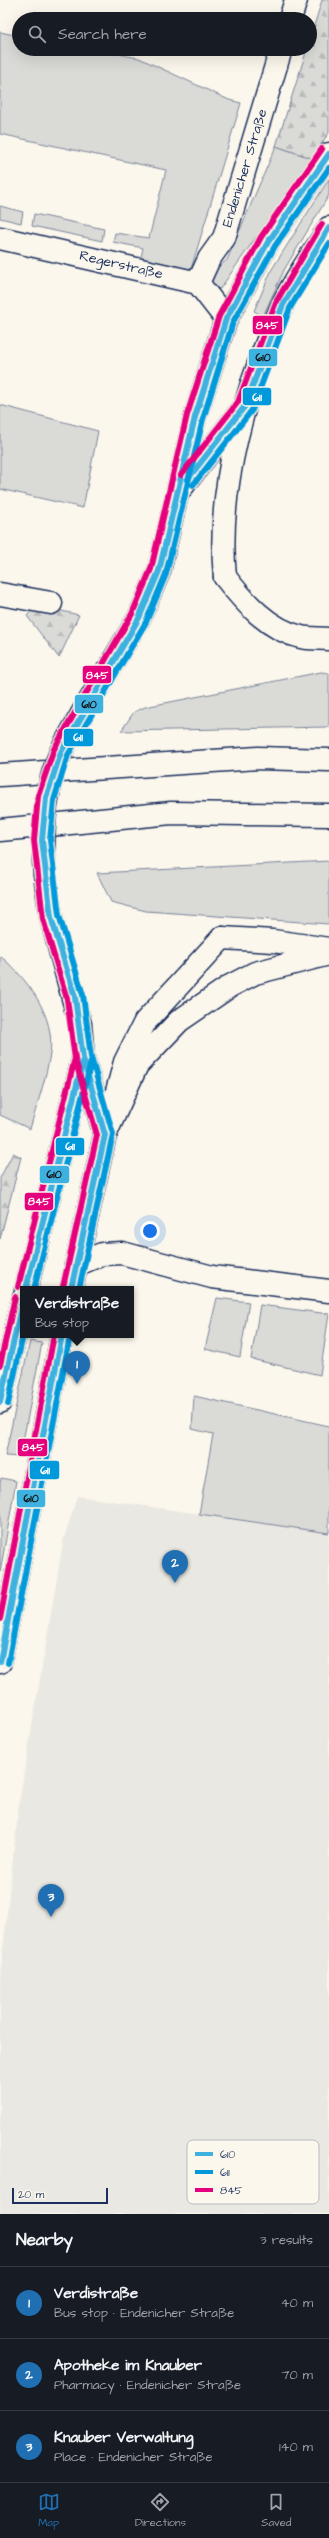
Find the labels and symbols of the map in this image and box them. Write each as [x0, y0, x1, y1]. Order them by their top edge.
street label: Endenicher Straße [217, 106, 273, 230]
street label: Regerstraße [77, 246, 165, 284]
line badge: 845 [252, 315, 283, 335]
text: 845 [256, 318, 278, 333]
line badge: 610 [248, 348, 278, 367]
text: 610 [255, 350, 271, 365]
line badge: 611 [242, 387, 272, 406]
text: 611 [252, 390, 262, 405]
line badge: 845 [82, 665, 112, 684]
text: 845 [86, 668, 108, 683]
line badge: 610 [74, 694, 104, 714]
text: 610 [81, 697, 97, 712]
line badge: 611 [63, 728, 94, 747]
text: 611 [73, 730, 83, 745]
line badge: 611 [55, 1137, 85, 1156]
text: 611 [65, 1139, 75, 1154]
line badge: 610 [39, 1165, 70, 1184]
text: 610 [46, 1167, 62, 1182]
line badge: 845 [24, 1192, 54, 1211]
text: 845 [28, 1194, 50, 1209]
your location [140, 1221, 160, 1241]
pin: 1 [64, 1351, 90, 1384]
line badge: 845 [17, 1438, 48, 1457]
text: 845 [22, 1440, 44, 1455]
line badge: 611 [29, 1460, 60, 1480]
text: 611 [40, 1463, 50, 1478]
line badge: 610 [16, 1489, 46, 1508]
text: 610 [23, 1491, 39, 1506]
pin: 2 [162, 1550, 188, 1583]
pin: 3 [38, 1884, 64, 1917]
legend [187, 2140, 319, 2204]
text: 610 [220, 2147, 235, 2162]
text: 611 [220, 2165, 230, 2180]
text: 845 [220, 2183, 243, 2198]
scale bar [12, 2186, 108, 2205]

